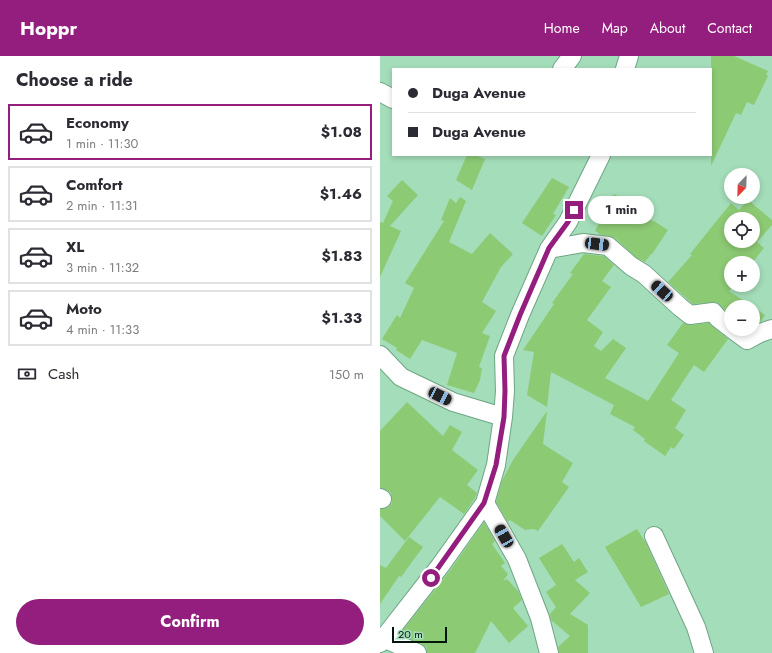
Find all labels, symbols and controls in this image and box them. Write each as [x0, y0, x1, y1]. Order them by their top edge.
text: Hoppr [20, 15, 77, 42]
text: Home [544, 18, 580, 38]
text: Map [602, 18, 628, 38]
text: About [650, 18, 685, 38]
text: Contact [707, 18, 752, 38]
text: Choose a ride [16, 67, 133, 93]
text: Duga Avenue [432, 82, 526, 104]
text: Economy [66, 112, 129, 134]
icon: car [18, 114, 54, 150]
text: $1.08 [321, 121, 362, 143]
text: Duga Avenue [432, 121, 526, 143]
text: 1 min · 11:30 [66, 134, 138, 153]
north arrow [724, 168, 760, 204]
map controls [724, 168, 760, 336]
text: Comfort [66, 174, 123, 196]
icon: car [18, 176, 54, 212]
text: $1.46 [320, 183, 362, 205]
text: 2 min · 11:31 [66, 196, 138, 215]
callout: 1 min [588, 196, 654, 224]
text: 1 min [605, 200, 637, 219]
route end [565, 201, 583, 219]
button: locate [724, 212, 760, 248]
text: XL [66, 236, 84, 258]
car [584, 237, 610, 251]
icon: car [18, 238, 54, 274]
text: $1.83 [321, 245, 362, 267]
button: + [724, 256, 760, 292]
text: 3 min · 11:32 [66, 258, 139, 277]
car [649, 279, 675, 303]
text: Moto [66, 298, 102, 320]
icon: car [18, 300, 54, 336]
button: − [724, 300, 760, 336]
text: $1.33 [322, 307, 362, 329]
text: 4 min · 11:33 [66, 320, 139, 339]
icon: cash [16, 363, 38, 385]
text: Cash [48, 363, 79, 385]
text: 150 m [329, 365, 364, 384]
car [427, 385, 453, 407]
car [493, 523, 515, 549]
route start [422, 569, 440, 587]
button: Confirm [16, 599, 364, 645]
scale bar [392, 625, 447, 644]
text: 20 m [398, 626, 423, 642]

